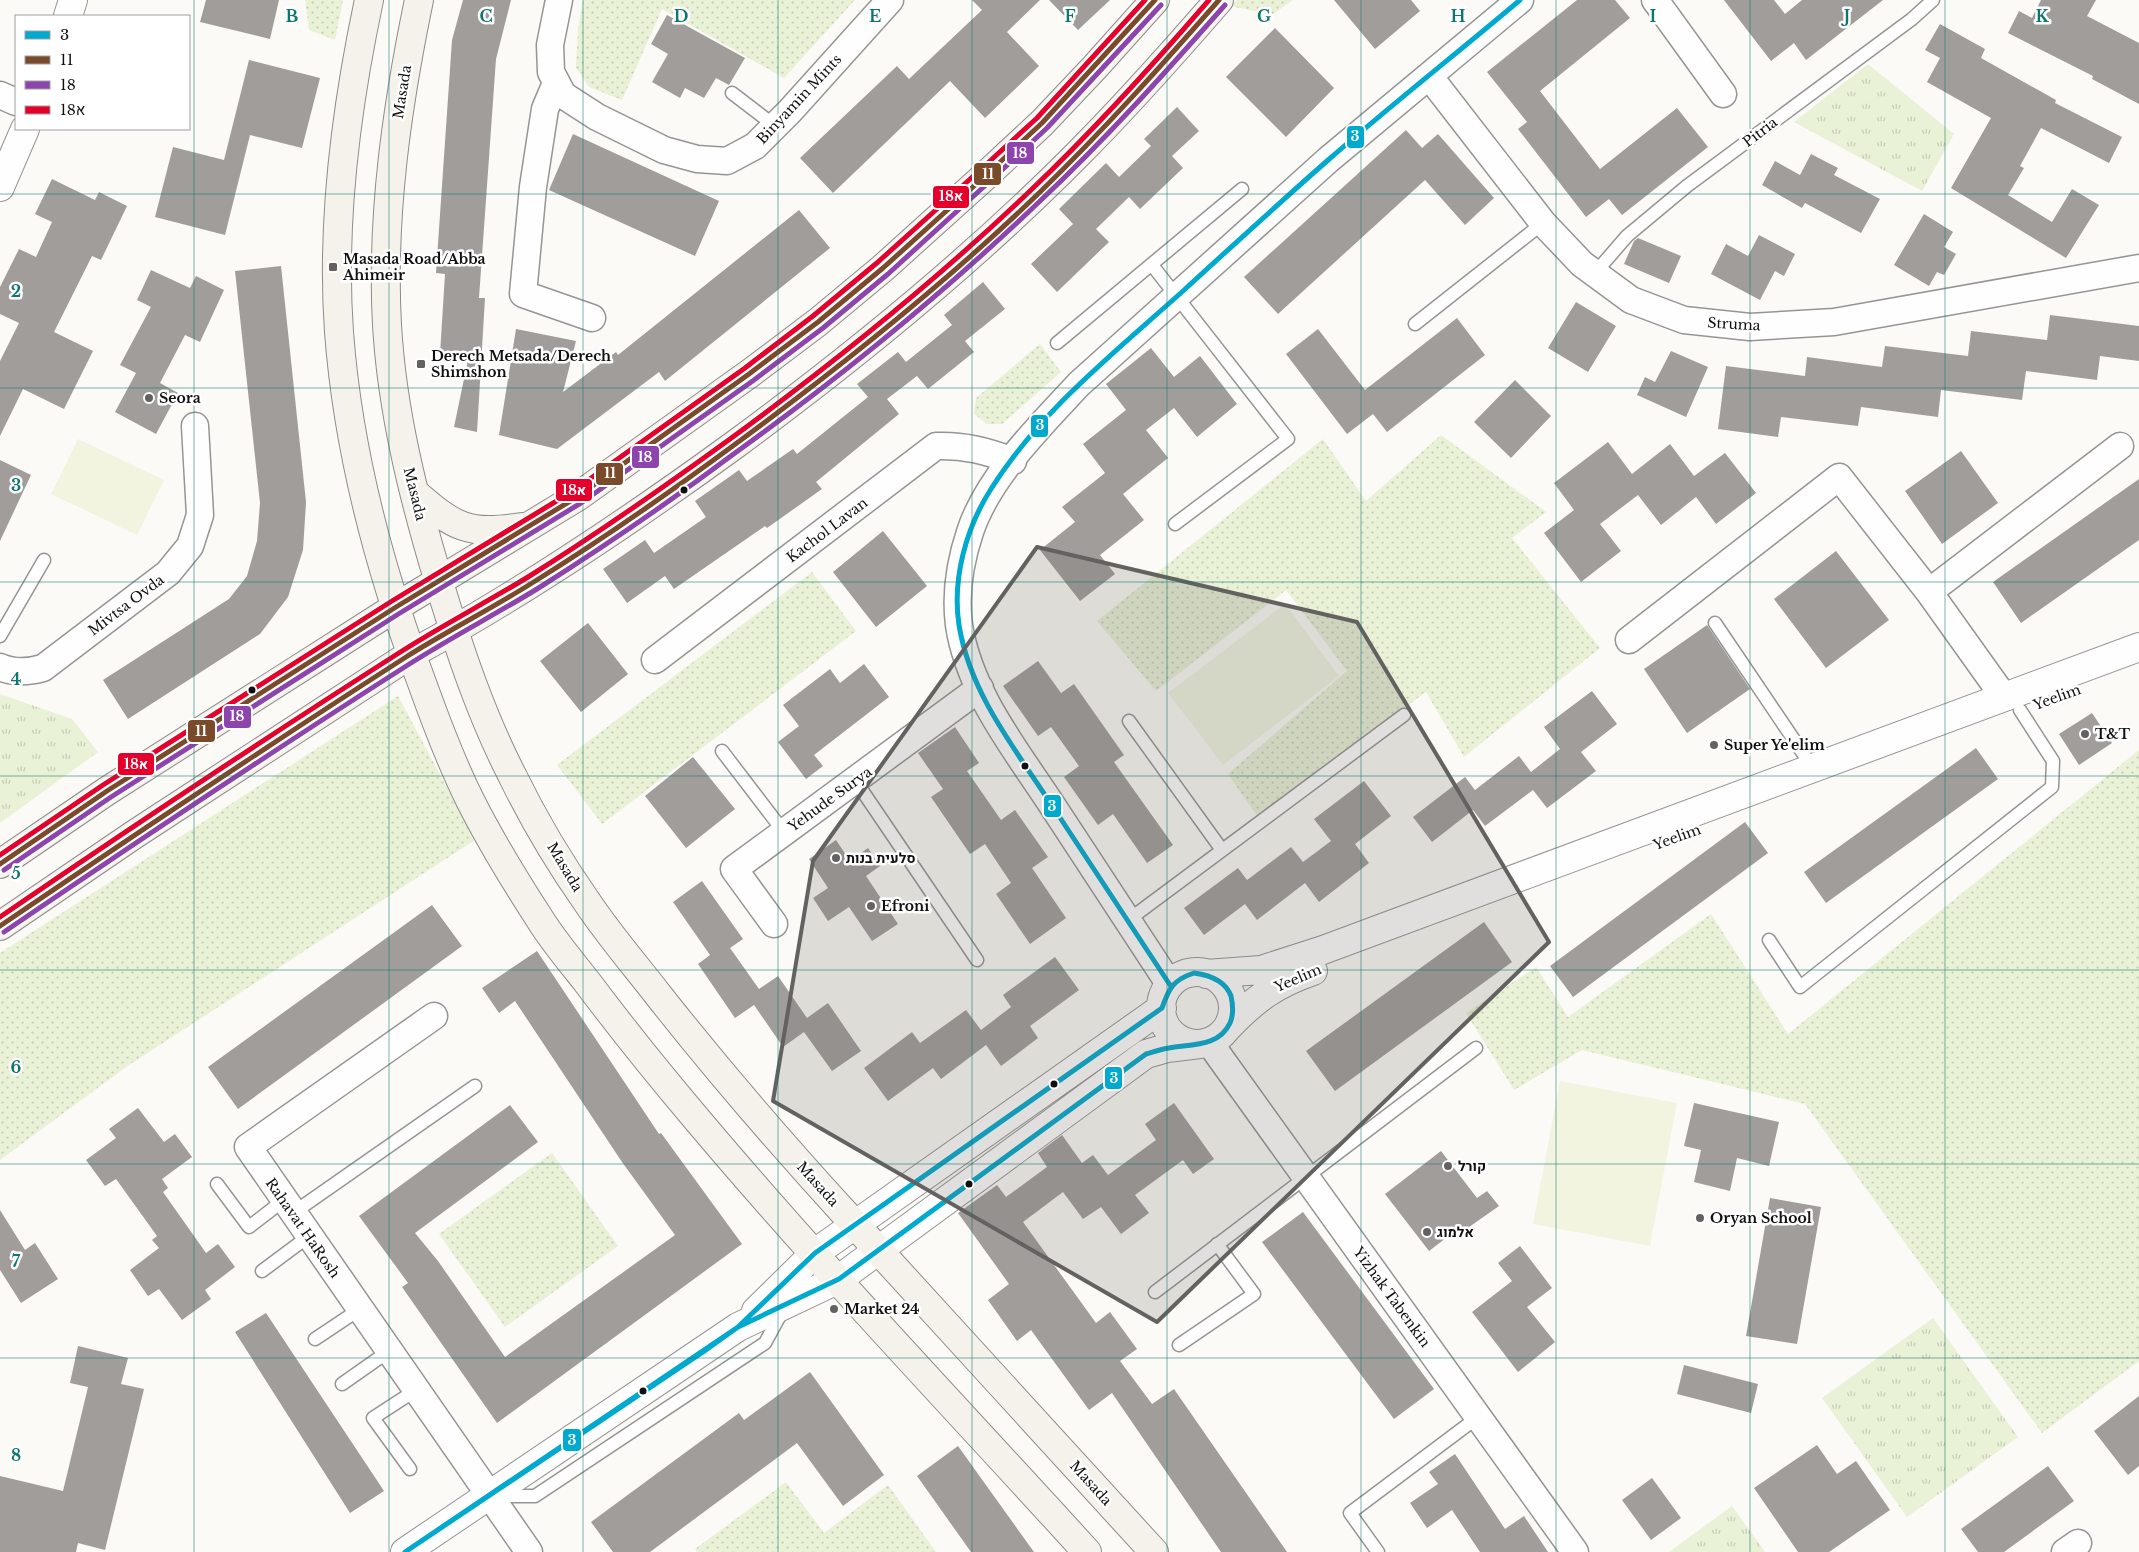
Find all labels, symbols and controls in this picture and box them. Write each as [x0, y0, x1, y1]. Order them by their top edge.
text: B [286, 6, 299, 26]
text: C [479, 6, 493, 26]
text: D [674, 6, 688, 26]
text: E [869, 6, 881, 26]
text: F [1064, 6, 1076, 26]
text: G [1257, 6, 1271, 26]
text: H [1450, 6, 1466, 26]
text: I [1650, 6, 1657, 26]
text: J [1841, 6, 1850, 26]
text: K [2035, 6, 2049, 26]
legend [15, 15, 190, 130]
text: 3 [60, 25, 69, 44]
text: 11 [60, 50, 73, 69]
street label: Binyamin Mints [753, 50, 845, 148]
street label: Masada [389, 64, 415, 120]
text: 18 [60, 75, 76, 94]
text: 18א [60, 100, 85, 119]
street label: Pitria [1739, 113, 1781, 151]
line badge: 3 [1346, 125, 1365, 149]
text: 3 [1351, 127, 1360, 145]
line badge: 18 [1006, 141, 1035, 165]
text: 18 [1013, 144, 1028, 162]
line badge: 11 [973, 162, 1002, 186]
text: 11 [982, 165, 994, 183]
line badge: 18א [932, 185, 970, 209]
text: 18א [939, 187, 963, 205]
place label: Masada Road/Abba Ahimeir [342, 250, 486, 284]
marker: Masada Road/Abba Ahimeir [327, 261, 339, 273]
text: 2 [11, 281, 21, 301]
street label: Struma [1707, 314, 1761, 334]
place label: Derech Metsada/Derech Shimshon [431, 347, 611, 381]
marker: Derech Metsada/Derech Shimshon [415, 358, 427, 370]
place label: Seora [159, 389, 201, 407]
marker: Seora [143, 392, 155, 404]
line badge: 3 [1030, 414, 1049, 438]
text: 3 [1036, 416, 1045, 434]
line badge: 18 [631, 445, 660, 469]
text: 18 [638, 448, 653, 466]
line badge: 11 [595, 462, 624, 486]
text: 11 [604, 464, 616, 482]
street label: Masada [400, 465, 430, 523]
text: 3 [11, 475, 21, 495]
line badge: 18א [555, 478, 593, 502]
text: 18א [562, 481, 586, 499]
unlabelled marker [679, 485, 689, 495]
street label: Kachol Lavan [783, 493, 871, 566]
street label: Mivtsa Ovda [84, 570, 168, 639]
text: 4 [11, 669, 21, 689]
street label: Yeelim [2030, 680, 2083, 714]
unlabelled marker [247, 685, 257, 695]
line badge: 18 [223, 705, 252, 729]
text: 18 [230, 707, 245, 725]
line badge: 11 [187, 719, 216, 743]
text: 11 [195, 722, 207, 740]
place label: T&T [2095, 725, 2131, 743]
marker: T&T [2079, 728, 2091, 740]
place label: Super Ye'elim [1724, 736, 1825, 754]
marker: Super Ye'elim [1708, 739, 1720, 751]
line badge: 18א [117, 752, 155, 776]
text: 18א [124, 755, 148, 773]
unlabelled marker [1020, 761, 1030, 771]
street label: Yehude Surya [784, 762, 876, 836]
line badge: 3 [1043, 794, 1062, 818]
text: 3 [1048, 797, 1057, 815]
street label: Yeelim [1650, 820, 1703, 854]
street label: Masada [543, 839, 587, 895]
place label: סלעית בנות [846, 849, 915, 867]
marker: סלעית בנות [830, 852, 842, 864]
text: 5 [11, 863, 21, 883]
place label: Efroni [881, 897, 929, 915]
marker: Efroni [865, 900, 877, 912]
street label: Yeelim [1271, 960, 1324, 996]
text: 6 [11, 1057, 22, 1077]
line badge: 3 [1104, 1066, 1123, 1090]
text: 3 [1110, 1069, 1119, 1087]
unlabelled marker [1049, 1079, 1059, 1089]
place label: קורל [1458, 1157, 1486, 1175]
street label: Masada [793, 1158, 843, 1210]
marker: קורל [1442, 1160, 1454, 1172]
street label: Rahavat HaRosh [262, 1174, 344, 1282]
unlabelled marker [964, 1179, 974, 1189]
place label: Oryan School [1710, 1209, 1812, 1227]
marker: Oryan School [1694, 1212, 1706, 1224]
place label: אלמוג [1437, 1223, 1474, 1241]
marker: אלמוג [1421, 1226, 1433, 1238]
street label: Yizhak Tabenkin [1349, 1243, 1435, 1351]
text: 7 [12, 1251, 21, 1271]
place label: Market 24 [844, 1300, 920, 1318]
marker: Market 24 [828, 1303, 840, 1315]
unlabelled marker [638, 1386, 648, 1396]
line badge: 3 [562, 1428, 582, 1452]
text: 3 [568, 1431, 577, 1449]
text: 8 [11, 1445, 21, 1465]
street label: Masada [1066, 1457, 1116, 1509]

